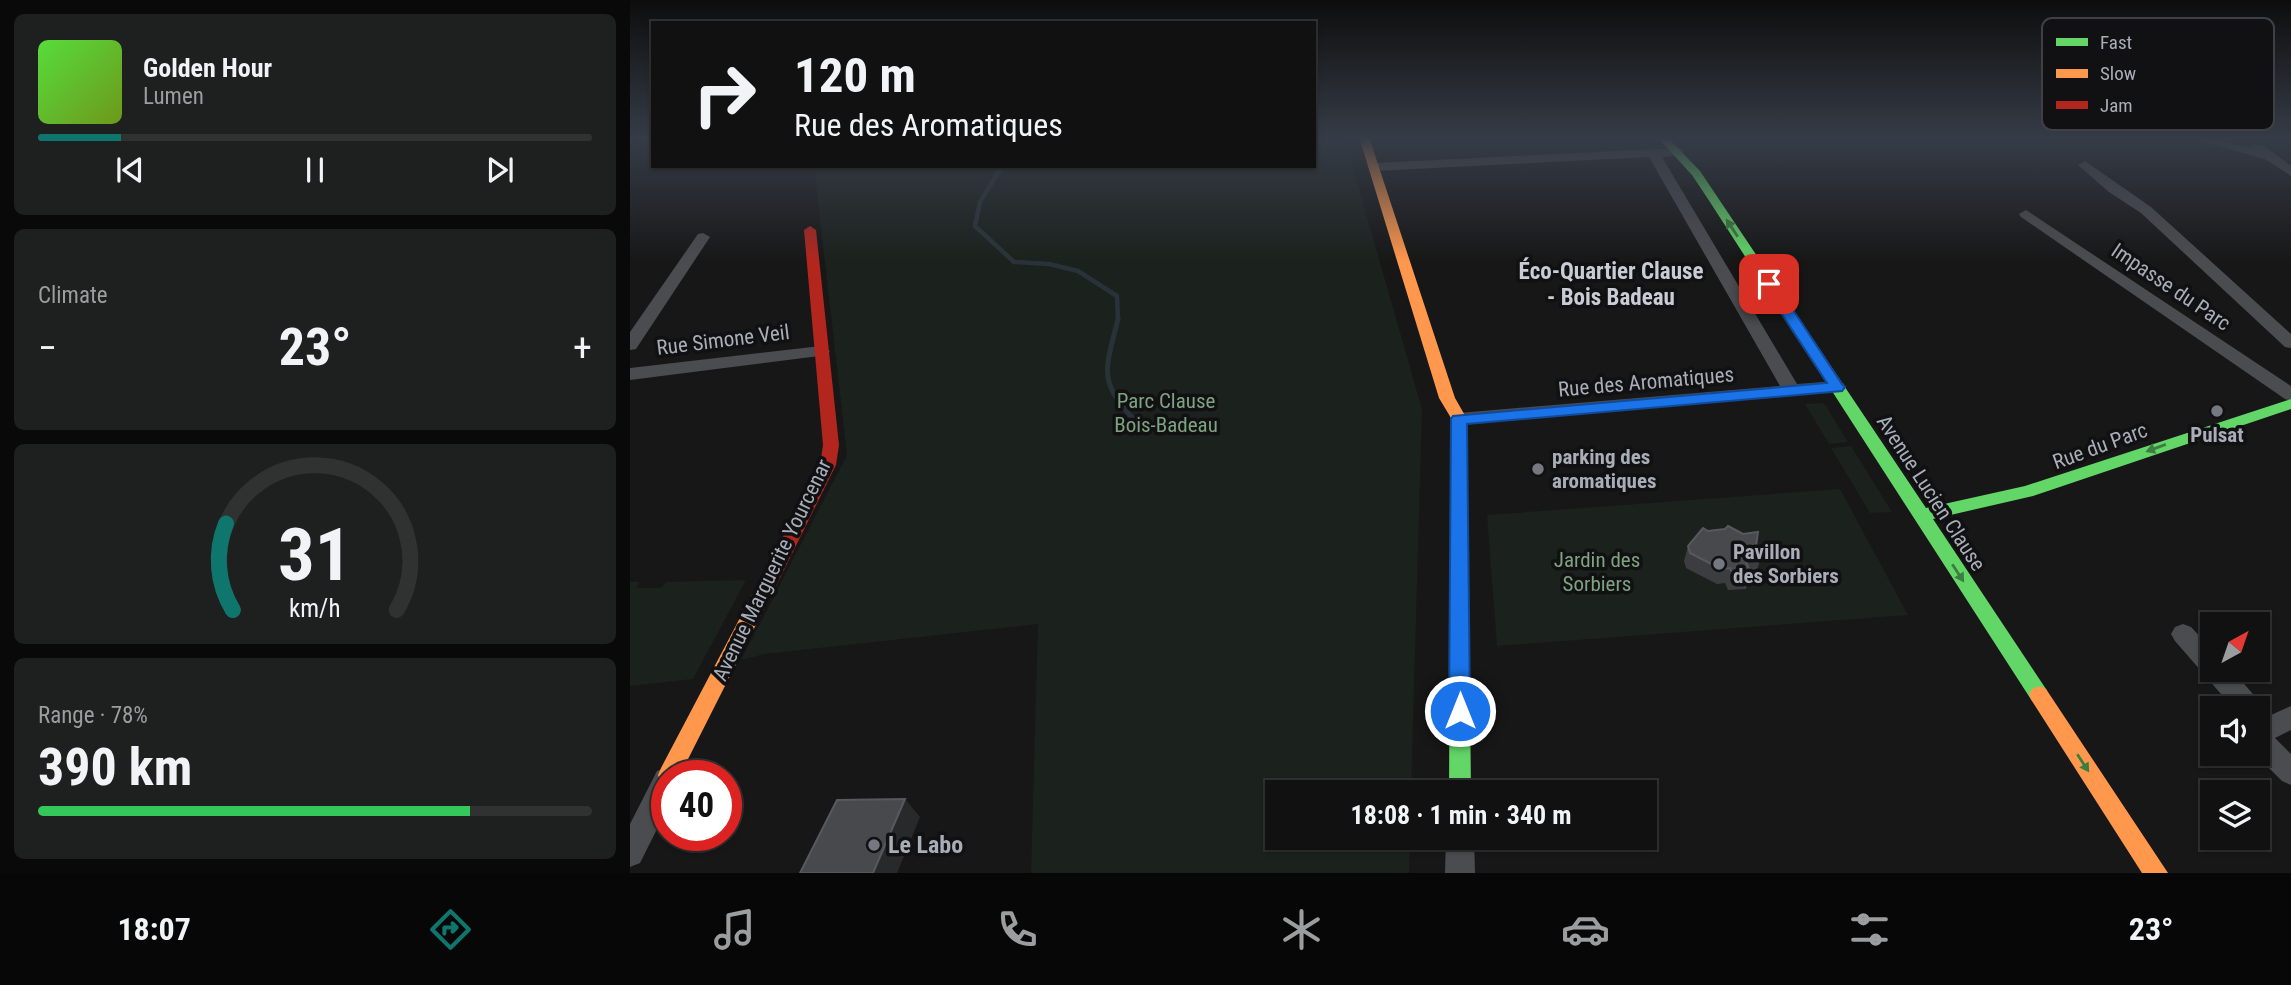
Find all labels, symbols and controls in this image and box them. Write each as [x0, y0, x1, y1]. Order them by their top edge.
legend [2042, 18, 2274, 130]
text: Fast [2100, 31, 2132, 54]
text: 120 m [794, 47, 916, 104]
icon: right [679, 49, 770, 140]
text: Golden Hour [143, 53, 272, 83]
text: Slow [2100, 62, 2136, 85]
text: Lumen [143, 83, 204, 110]
text: Jam [2100, 94, 2133, 117]
text: Rue des Aromatiques [794, 106, 1063, 144]
icon: previous [111, 151, 149, 189]
icon: pause [296, 151, 334, 189]
icon: next [481, 151, 519, 189]
one-way arrow [1726, 218, 1739, 238]
street label: Impasse du Parc [2107, 238, 2235, 336]
pin [1739, 254, 1799, 314]
district label: Éco-Quartier Clause - Bois Badeau [1519, 257, 1703, 311]
icon: arrive [1750, 265, 1788, 303]
text: Climate [38, 282, 108, 309]
text: 23° [279, 317, 351, 378]
street label: Rue Simone Veil [655, 320, 791, 360]
text: − [38, 326, 57, 370]
text: + [573, 326, 592, 370]
street label: Rue des Aromatiques [1557, 362, 1735, 402]
park label: Parc Clause Bois-Badeau [1114, 389, 1218, 437]
marker: Pulsat [2209, 403, 2225, 419]
street label: Avenue Lucien Clause [1872, 411, 1990, 575]
street label: Rue du Parc [2049, 418, 2151, 474]
place label: Pulsat [2190, 423, 2244, 447]
one-way arrow [2146, 443, 2167, 454]
place label: parking des aromatiques [1552, 445, 1656, 493]
street label: Avenue Marguerite Yourcenar [708, 455, 836, 685]
marker: parking des aromatiques [1530, 461, 1546, 477]
text: 31 [278, 512, 352, 598]
place label: Pavillon des Sorbiers [1733, 540, 1839, 588]
park label: Jardin des Sorbiers [1554, 548, 1640, 596]
marker: Pavillon des Sorbiers [1711, 556, 1727, 572]
one-way arrow [1951, 564, 1965, 582]
text: km/h [289, 594, 341, 623]
north arrow [2200, 612, 2270, 682]
map controls [2200, 612, 2270, 850]
position arrow [1423, 674, 1497, 748]
button: sound [2200, 696, 2270, 766]
text: Range · 78% [38, 702, 148, 729]
text: 390 km [38, 737, 192, 798]
one-way arrow [2076, 754, 2090, 772]
speed limit sign: 40 [651, 760, 742, 851]
button: layers [2200, 780, 2270, 850]
text: 18:08 · 1 min · 340 m [1351, 800, 1571, 830]
place label: Le Labo [888, 831, 963, 859]
marker: Le Labo [866, 837, 882, 853]
icon: directions [426, 905, 475, 954]
icon: music [710, 905, 759, 954]
icon: phone [993, 905, 1042, 954]
icon: climate [1277, 905, 1326, 954]
icon: car [1561, 905, 1610, 954]
icon: filters [1845, 905, 1894, 954]
text: 18:07 [117, 910, 191, 948]
text: 23° [2129, 910, 2174, 948]

